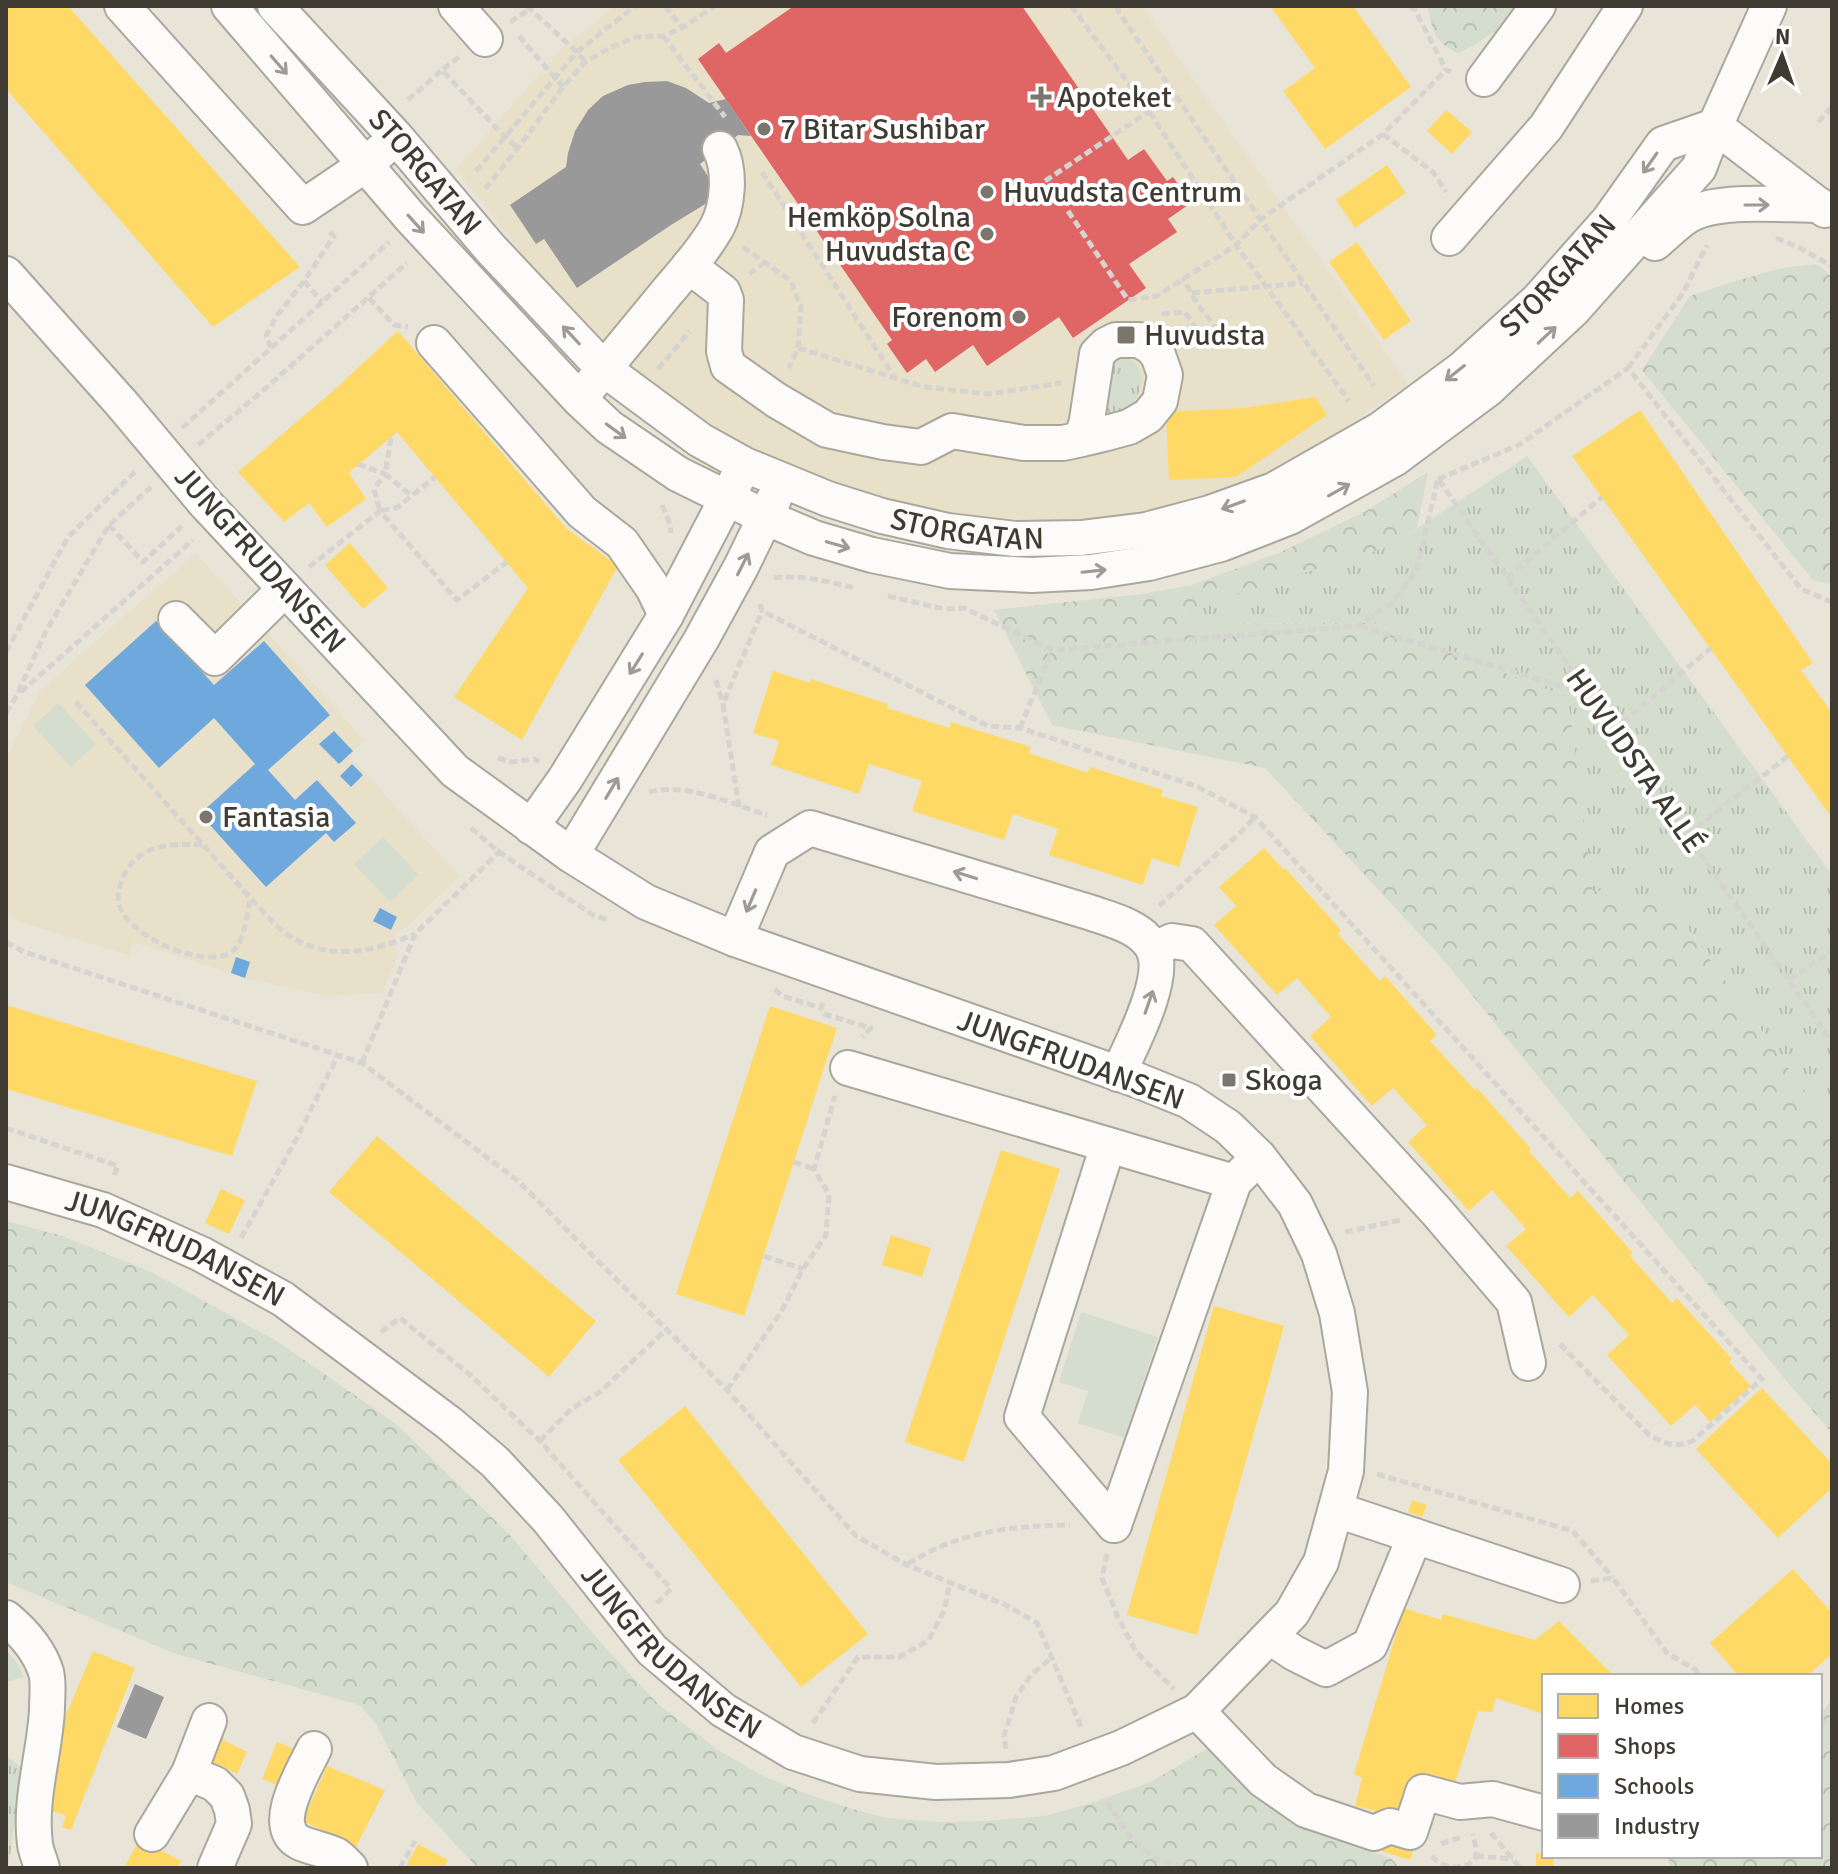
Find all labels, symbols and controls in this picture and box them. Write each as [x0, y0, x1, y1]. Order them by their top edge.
north arrow [1742, 16, 1822, 96]
text: N [1775, 23, 1791, 50]
one-way arrow [270, 55, 288, 75]
place label: Apoteket [1057, 79, 1172, 116]
marker: Apoteket [1032, 88, 1050, 106]
street label: STORGATAN [361, 101, 490, 243]
place label: 7 Bitar Sushibar [780, 111, 985, 148]
marker: 7 Bitar Sushibar [755, 120, 773, 138]
one-way arrow [1641, 151, 1658, 173]
place label: Huvudsta Centrum [1003, 174, 1242, 211]
marker: Huvudsta Centrum [978, 183, 996, 201]
one-way arrow [1743, 197, 1770, 213]
place label: Hemköp Solna Huvudsta C [787, 199, 971, 270]
street label: STORGATAN [1491, 207, 1624, 345]
one-way arrow [407, 213, 425, 233]
marker: Hemköp Solna Huvudsta C [978, 225, 996, 243]
place label: Forenom [891, 299, 1003, 336]
marker: Forenom [1010, 308, 1028, 326]
place label: Huvudsta [1144, 317, 1265, 354]
marker: Huvudsta [1115, 324, 1137, 346]
one-way arrow [562, 325, 581, 345]
one-way arrow [1536, 326, 1556, 344]
one-way arrow [1445, 365, 1466, 382]
one-way arrow [605, 422, 626, 439]
street label: JUNGFRUDANSEN [167, 459, 353, 661]
one-way arrow [1327, 482, 1350, 498]
one-way arrow [1221, 499, 1245, 513]
street label: STORGATAN [887, 500, 1044, 558]
one-way arrow [824, 538, 850, 553]
one-way arrow [735, 552, 751, 576]
one-way arrow [1081, 563, 1106, 578]
one-way arrow [627, 652, 643, 675]
street label: HUVUDSTA ALLÉ [1558, 662, 1712, 860]
one-way arrow [604, 777, 620, 800]
place label: Fantasia [222, 799, 330, 836]
marker: Fantasia [197, 808, 215, 826]
one-way arrow [953, 867, 979, 882]
one-way arrow [743, 888, 758, 913]
one-way arrow [1142, 990, 1157, 1015]
street label: JUNGFRUDANSEN [953, 1002, 1189, 1118]
place label: Skoga [1245, 1062, 1323, 1099]
marker: Skoga [1220, 1071, 1238, 1089]
street label: JUNGFRUDANSEN [61, 1182, 291, 1315]
street label: JUNGFRUDANSEN [573, 1557, 768, 1747]
legend [1542, 1674, 1822, 1858]
text: Homes [1614, 1691, 1684, 1721]
text: Shops [1614, 1731, 1676, 1761]
text: Schools [1614, 1771, 1694, 1801]
text: Industry [1614, 1811, 1700, 1841]

